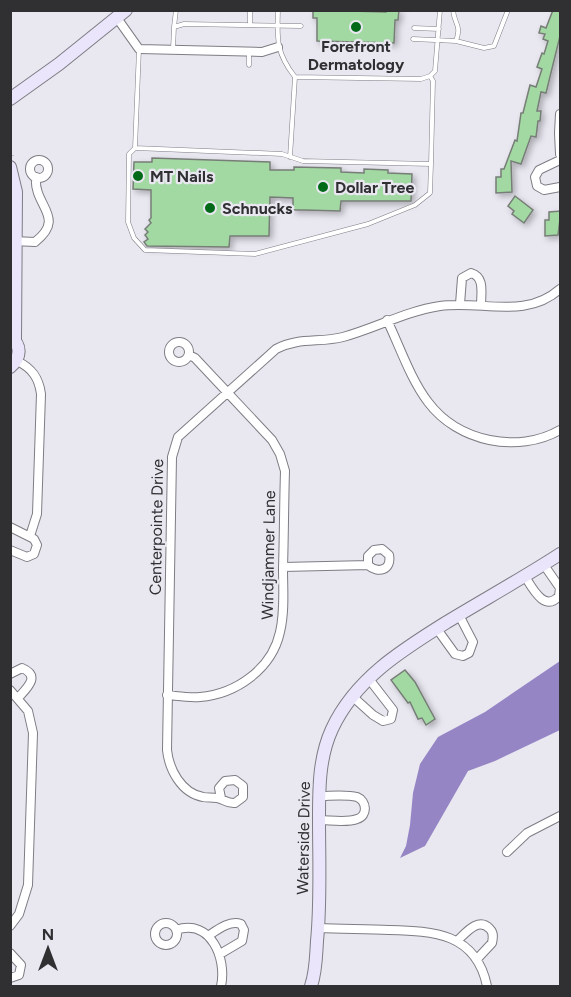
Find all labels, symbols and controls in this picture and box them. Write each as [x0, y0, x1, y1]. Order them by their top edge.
marker: Forefront Dermatology [349, 20, 363, 34]
place label: Forefront Dermatology [308, 37, 405, 74]
place label: MT Nails [150, 167, 214, 186]
marker: MT Nails [131, 169, 145, 183]
place label: Dollar Tree [335, 178, 414, 197]
marker: Dollar Tree [316, 180, 330, 194]
place label: Schnucks [222, 199, 293, 218]
marker: Schnucks [203, 201, 217, 215]
street label: Centerpointe Drive [146, 458, 167, 595]
street label: Windjammer Lane [258, 490, 279, 620]
street label: Waterside Drive [293, 781, 314, 895]
north arrow [18, 919, 78, 979]
text: N [42, 925, 54, 944]

